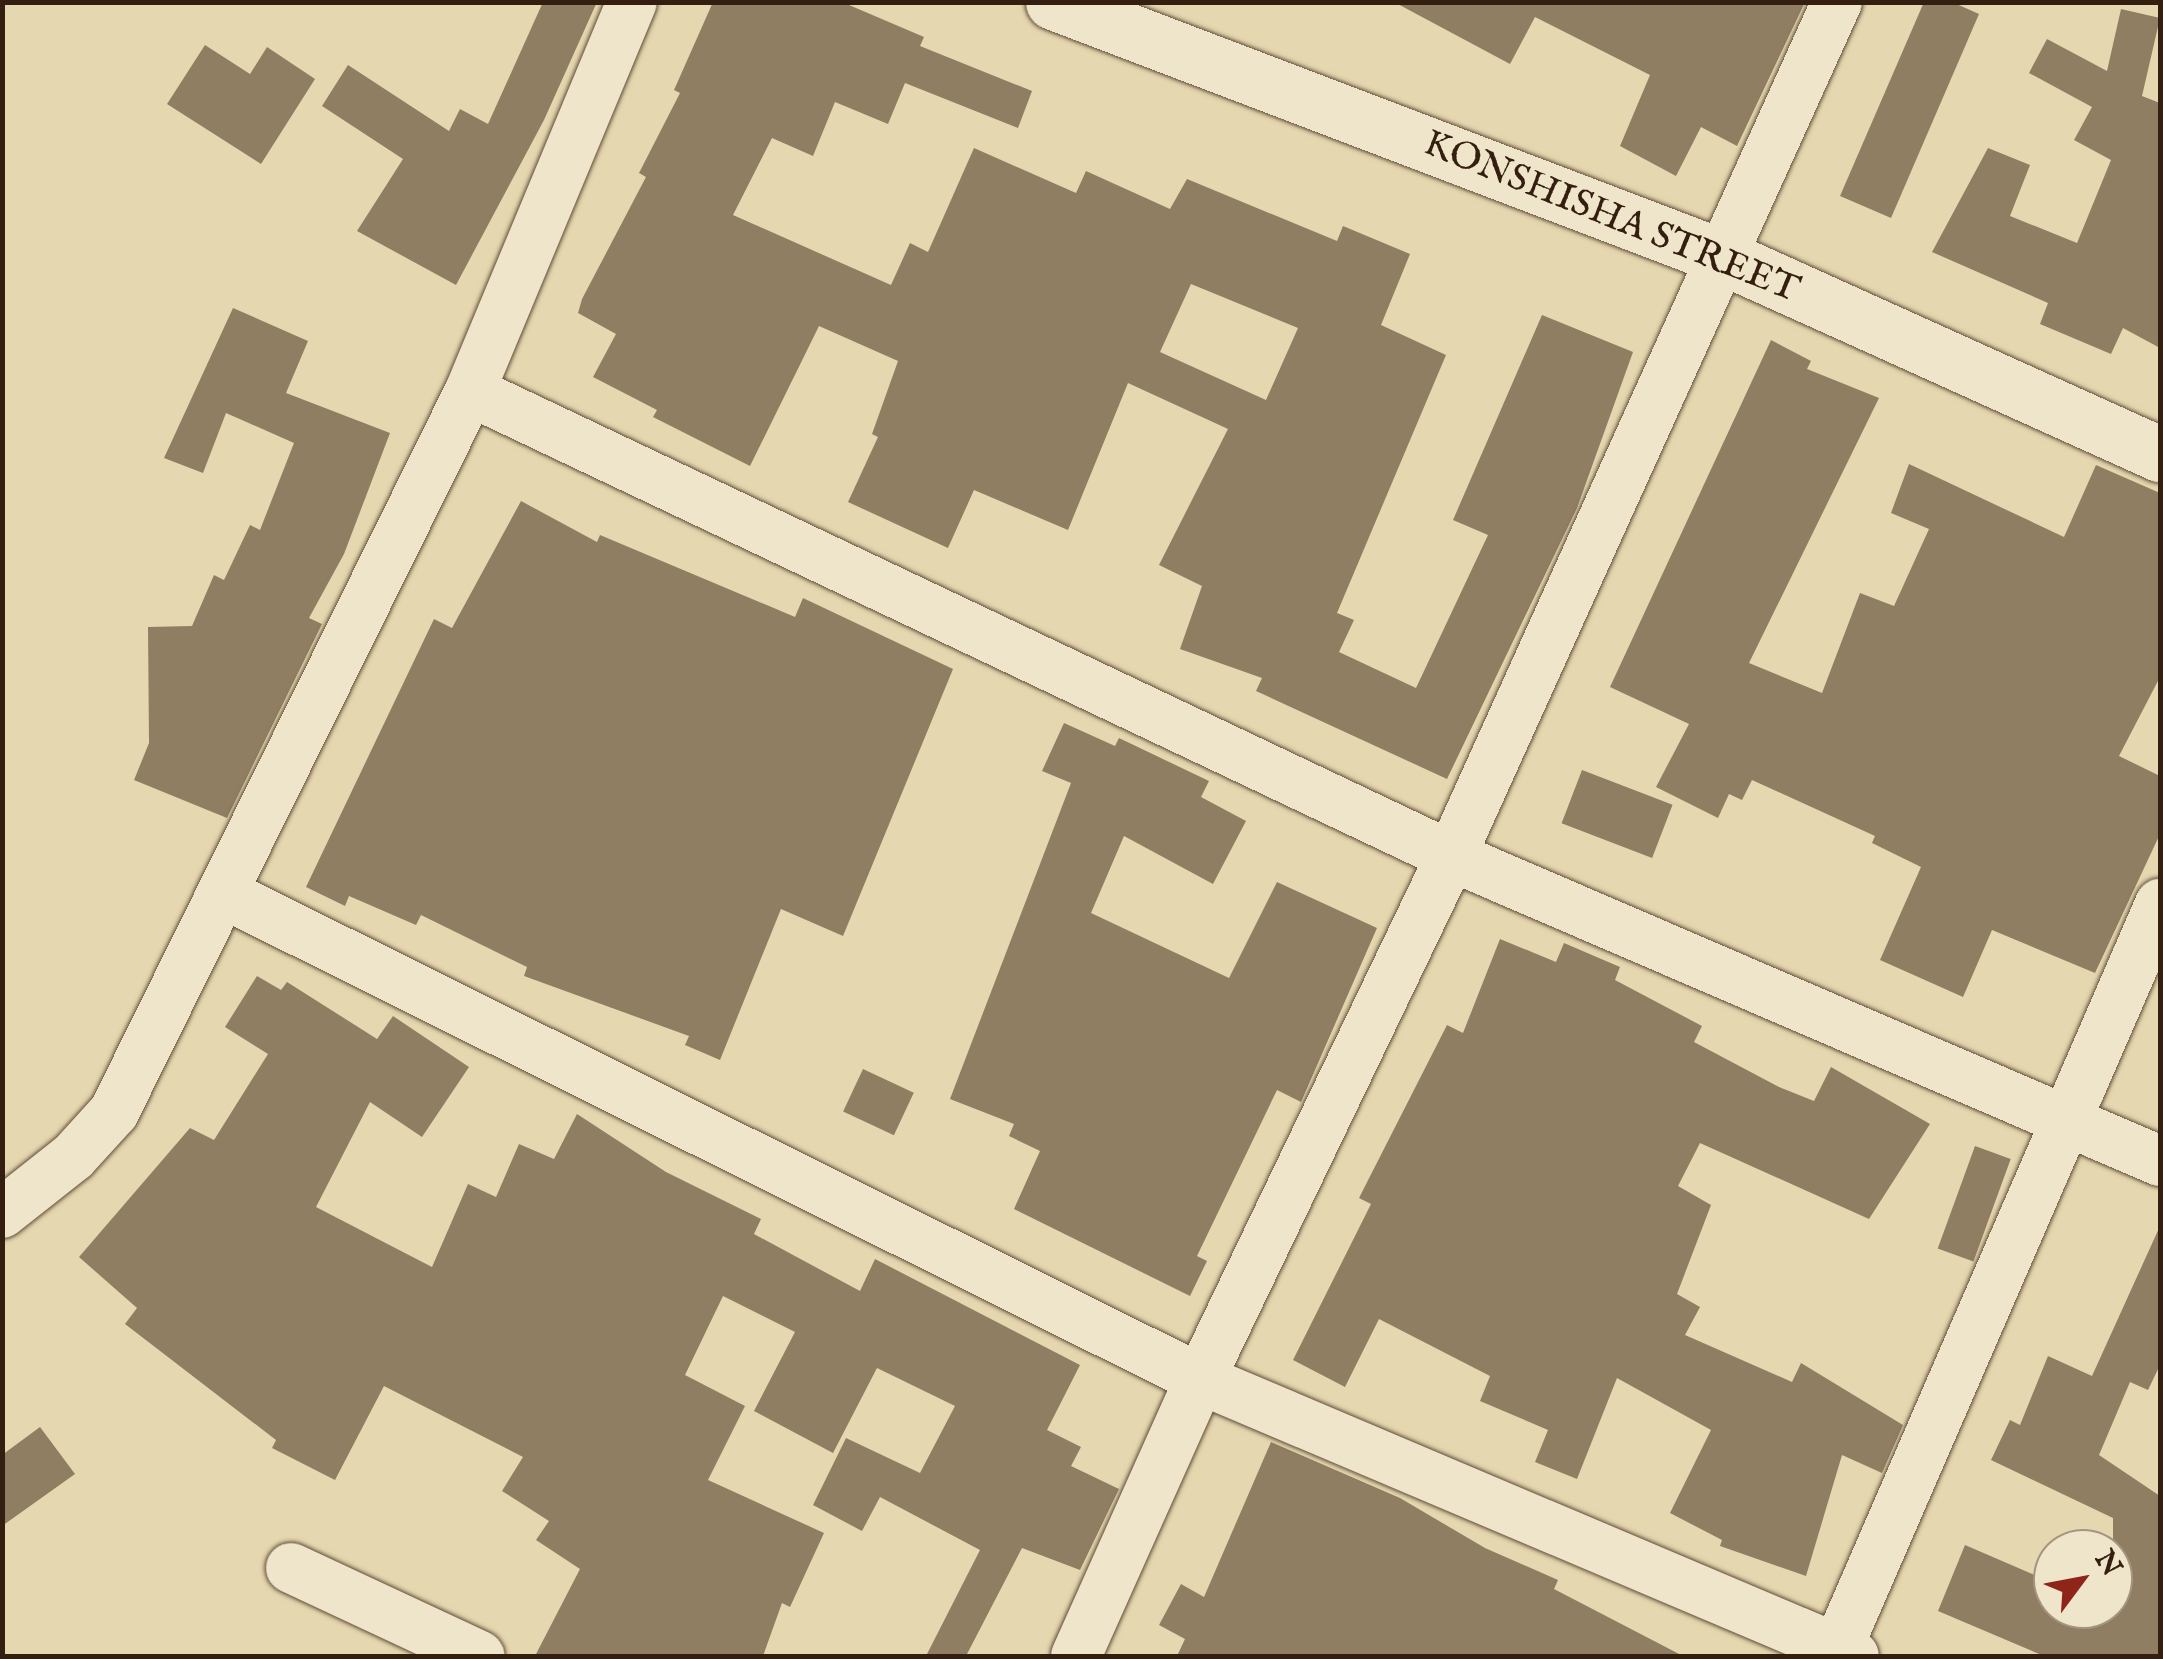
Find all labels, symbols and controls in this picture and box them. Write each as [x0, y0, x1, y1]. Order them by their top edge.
street label: KONSHISHA STREET [1417, 122, 1805, 314]
north arrow [2033, 1529, 2133, 1629]
text: N [2086, 1544, 2128, 1583]

